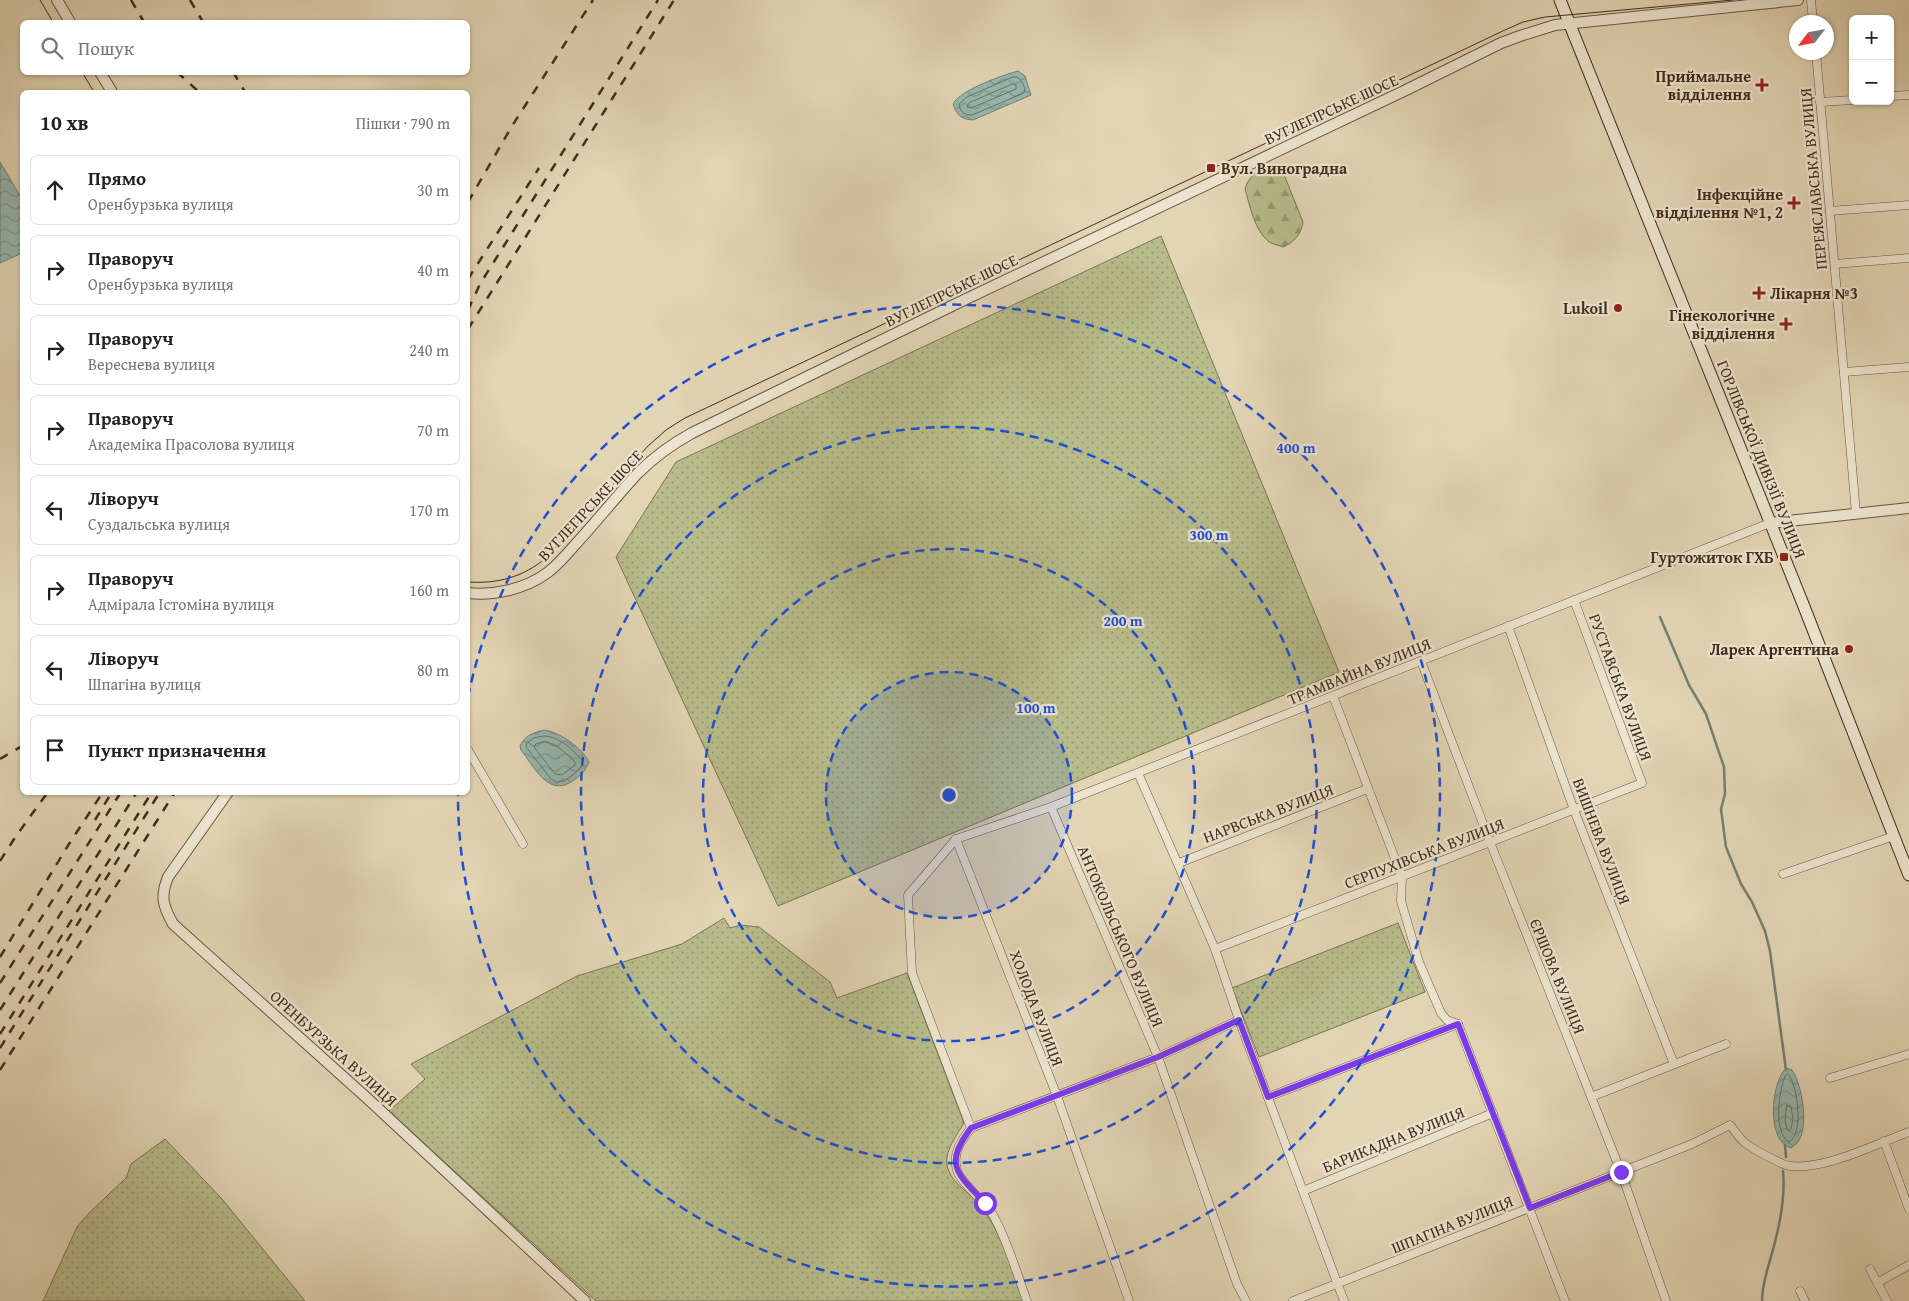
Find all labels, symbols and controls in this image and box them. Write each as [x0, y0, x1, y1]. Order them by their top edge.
north arrow [1789, 15, 1834, 60]
map controls [1849, 15, 1894, 105]
button: + [1849, 15, 1894, 60]
search box [20, 20, 470, 75]
icon: search [38, 34, 66, 62]
text: Пошук [78, 34, 134, 62]
button: − [1849, 60, 1894, 105]
place label: Приймальне відділення [1656, 64, 1751, 106]
street label: ВУГЛЕГІРСЬКЕ ШОСЕ [1260, 67, 1402, 151]
marker: Приймальне відділення [1755, 78, 1769, 92]
street label: ПЕРЕЯСЛАВСЬКА ВУЛИЦЯ [1793, 87, 1833, 271]
text: 10 хв [40, 107, 88, 138]
text: Пішки · 790 m [356, 111, 450, 135]
place label: Вул. Виноградна [1221, 156, 1348, 180]
marker: Вул. Виноградна [1205, 162, 1217, 174]
text: Прямо [88, 164, 146, 192]
icon: ahead [41, 176, 69, 204]
text: 30 m [417, 178, 449, 202]
place label: Інфекційне відділення №1, 2 [1656, 182, 1783, 224]
text: Оренбурзька вулиця [88, 192, 234, 216]
marker: Інфекційне відділення №1, 2 [1787, 196, 1801, 210]
text: Праворуч [88, 244, 173, 272]
street label: ВУГЛЕГІРСЬКЕ ШОСЕ [881, 247, 1021, 333]
icon: right [41, 256, 69, 284]
text: 40 m [417, 258, 449, 282]
text: Оренбурзька вулиця [88, 272, 234, 296]
place label: Лікарня №3 [1770, 281, 1858, 305]
marker: Лікарня №3 [1752, 286, 1766, 300]
place label: Lukoil [1563, 296, 1608, 320]
marker: Lukoil [1612, 302, 1624, 314]
place label: Гінекологічне відділення [1669, 303, 1775, 345]
marker: Гінекологічне відділення [1779, 317, 1793, 331]
text: Праворуч [88, 324, 173, 352]
icon: right [41, 336, 69, 364]
text: 240 m [409, 338, 449, 362]
text: Вереснева вулиця [88, 352, 215, 376]
street label: ГОРЛІВСЬКОЇ ДИВІЗІЇ ВУЛИЦЯ [1711, 356, 1813, 562]
text: Праворуч [88, 404, 173, 432]
icon: right [41, 416, 69, 444]
text: 70 m [417, 418, 449, 442]
text: Академіка Прасолова вулиця [88, 432, 295, 456]
text: 400 m [1276, 437, 1316, 458]
street label: ВУГЛЕГІРСЬКЕ ШОСЕ [532, 444, 648, 566]
text: Ліворуч [88, 484, 159, 512]
icon: left [41, 496, 69, 524]
text: 170 m [409, 498, 449, 522]
text: Суздальська вулиця [88, 512, 230, 536]
text: 300 m [1189, 524, 1229, 545]
place label: Гуртожиток ГХБ [1650, 545, 1774, 569]
marker: Гуртожиток ГХБ [1778, 551, 1790, 563]
text: Праворуч [88, 564, 173, 592]
icon: right [41, 576, 69, 604]
text: 160 m [409, 578, 449, 602]
text: Адмірала Істоміна вулиця [88, 592, 274, 616]
text: 200 m [1103, 610, 1143, 631]
street label: РУСТАВСЬКА ВУЛИЦЯ [1583, 610, 1659, 764]
street label: ТРАМВАЙНА ВУЛИЦЯ [1284, 631, 1435, 711]
place label: Ларек Аргентина [1710, 637, 1840, 661]
marker: Ларек Аргентина [1843, 643, 1855, 655]
text: Ліворуч [88, 644, 159, 672]
icon: left [41, 656, 69, 684]
text: 80 m [417, 658, 449, 682]
text: Шпагіна вулиця [88, 672, 201, 696]
text: 100 m [1016, 697, 1056, 718]
icon: arrive [41, 736, 69, 764]
text: Пункт призначення [88, 736, 266, 764]
street label: ВИШНЕВА ВУЛИЦЯ [1567, 774, 1637, 908]
street label: НАРВСЬКА ВУЛИЦЯ [1199, 777, 1337, 849]
centre of rings [940, 786, 958, 804]
street label: СЕРПУХІВСЬКА ВУЛИЦЯ [1341, 811, 1508, 895]
street label: АНТОКОЛЬСЬКОГО ВУЛИЦЯ [1072, 841, 1170, 1031]
street label: ЄРШОВА ВУЛИЦЯ [1524, 915, 1592, 1038]
street label: ХОЛОДА ВУЛИЦЯ [1004, 947, 1070, 1070]
street label: ОРЕНБУРЗЬКА ВУЛИЦЯ [265, 984, 403, 1112]
street label: БАРИКАДНА ВУЛИЦЯ [1318, 1099, 1468, 1178]
route end [1610, 1161, 1633, 1184]
street label: ШПАГІНА ВУЛИЦЯ [1388, 1188, 1517, 1259]
route start [974, 1192, 997, 1215]

